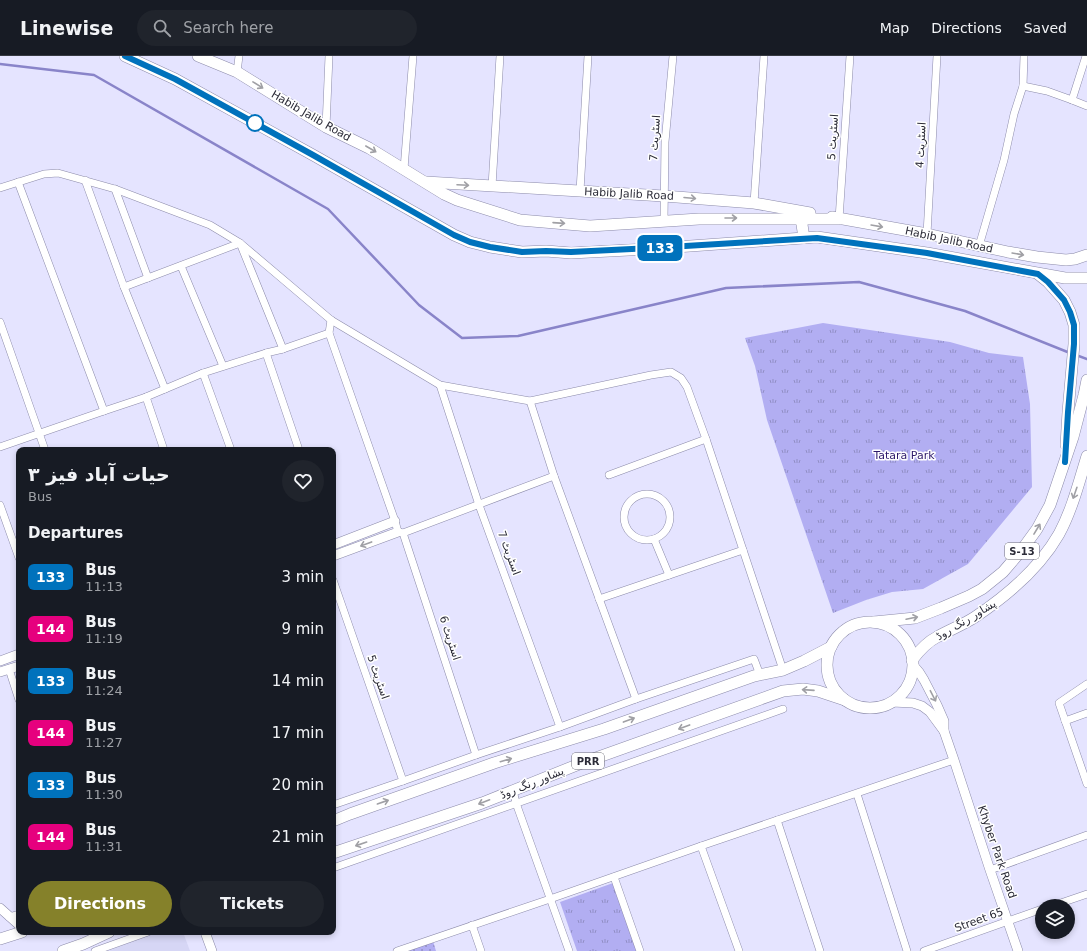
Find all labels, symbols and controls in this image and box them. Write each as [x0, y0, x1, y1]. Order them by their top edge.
search box [137, 10, 417, 46]
text: Linewise [20, 17, 113, 39]
icon: search [151, 17, 173, 39]
text: Search here [183, 19, 273, 37]
text: Map [880, 20, 909, 36]
text: Directions [931, 20, 1002, 36]
text: Saved [1024, 20, 1067, 36]
one-way arrow [252, 81, 264, 89]
street label: Habib Jalib Road [269, 88, 353, 144]
unlabelled marker [246, 114, 264, 132]
street label: اسٹریٹ 5 [825, 114, 841, 160]
street label: اسٹریٹ 7 [647, 115, 663, 161]
street label: اسٹریٹ 4 [913, 122, 929, 168]
one-way arrow [365, 146, 377, 154]
one-way arrow [456, 181, 469, 188]
street label: Habib Jalib Road [584, 185, 674, 203]
one-way arrow [683, 195, 696, 202]
one-way arrow [724, 214, 737, 222]
one-way arrow [552, 220, 565, 227]
one-way arrow [870, 222, 883, 230]
street label: Habib Jalib Road [904, 224, 994, 256]
line badge: 133 [637, 235, 683, 261]
text: 133 [645, 240, 675, 256]
one-way arrow [1011, 250, 1024, 258]
park label: Tatara Park [872, 449, 935, 462]
button: heart [282, 460, 324, 502]
text: حیات آباد فیز ۳ [28, 463, 170, 485]
one-way arrow [1071, 487, 1078, 500]
text: Bus [28, 489, 52, 504]
one-way arrow [1033, 523, 1041, 535]
text: Departures [28, 524, 123, 542]
street label: اسٹریٹ 7 [495, 529, 523, 577]
one-way arrow [359, 541, 372, 548]
road number: S-13 [1005, 543, 1039, 559]
text: Bus [85, 561, 116, 579]
text: 3 min [281, 568, 324, 586]
text: 133 [36, 569, 65, 585]
text: 11:13 [85, 579, 123, 594]
street label: پشاور رنگ روڈ [934, 597, 998, 643]
text: Bus [85, 613, 116, 631]
one-way arrow [905, 613, 918, 621]
street label: اسٹریٹ 6 [437, 614, 463, 662]
text: 9 min [281, 620, 324, 638]
text: 144 [36, 621, 65, 637]
text: 11:19 [85, 631, 123, 646]
street label: اسٹریٹ 5 [364, 653, 392, 701]
text: Bus [85, 665, 116, 683]
text: 14 min [272, 672, 324, 690]
text: 133 [36, 673, 65, 689]
text: 11:24 [85, 683, 123, 698]
one-way arrow [802, 686, 815, 693]
one-way arrow [929, 690, 937, 702]
one-way arrow [623, 716, 635, 724]
text: Bus [85, 717, 116, 735]
one-way arrow [679, 723, 691, 731]
text: 17 min [272, 724, 324, 742]
text: 144 [36, 725, 65, 741]
text: 11:27 [85, 735, 123, 750]
road number: PRR [572, 753, 604, 769]
one-way arrow [499, 756, 512, 763]
street label: پشاور رنگ روڈ [498, 764, 566, 802]
text: Bus [85, 769, 116, 787]
text: 20 min [272, 776, 324, 794]
text: 133 [36, 777, 65, 793]
text: 11:30 [85, 787, 123, 802]
one-way arrow [376, 798, 388, 806]
one-way arrow [478, 798, 490, 806]
street label: Khyber Park Road [975, 804, 1019, 900]
text: Bus [85, 821, 116, 839]
text: 21 min [272, 828, 324, 846]
text: 144 [36, 829, 65, 845]
text: 11:31 [85, 839, 123, 854]
one-way arrow [355, 841, 368, 848]
button: Directions [28, 881, 172, 927]
button: Tickets [180, 881, 324, 927]
map controls [1035, 899, 1075, 939]
button: layers [1035, 899, 1075, 939]
street label: Street 65 [953, 905, 1005, 935]

